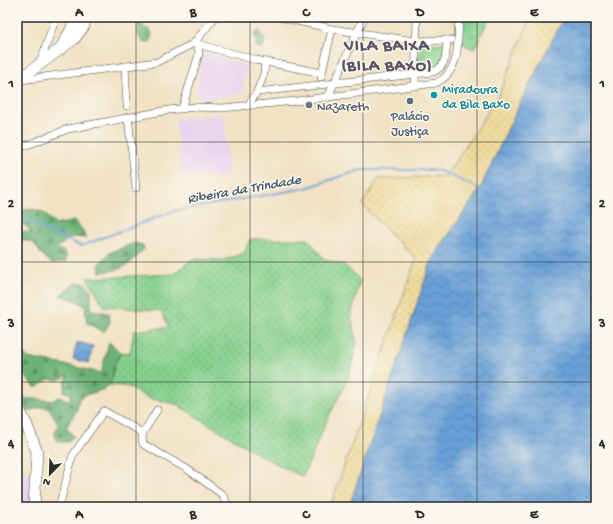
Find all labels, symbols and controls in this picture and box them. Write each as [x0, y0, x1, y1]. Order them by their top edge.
text: A [74, 6, 84, 21]
text: B [189, 6, 198, 21]
text: C [301, 6, 311, 21]
text: D [415, 6, 425, 21]
text: E [530, 6, 539, 21]
district label: VILA BAIXA (BILA BAXO) [341, 37, 433, 77]
text: 1 [7, 77, 14, 92]
text: 1 [598, 77, 605, 92]
place label: Miradoura da Bila Baxo [442, 83, 510, 113]
marker: Miradoura da Bila Baxo [429, 90, 439, 100]
marker: Palácio Justiça [405, 96, 415, 106]
marker: Nazareth [304, 100, 314, 110]
place label: Nazareth [317, 100, 369, 115]
place label: Palácio Justiça [390, 110, 430, 140]
water label: Ribeira da Trindade [186, 172, 303, 209]
text: 2 [8, 197, 15, 212]
text: 2 [599, 197, 606, 212]
text: 3 [7, 317, 15, 332]
text: 3 [598, 317, 606, 332]
text: 4 [7, 437, 15, 452]
text: 4 [598, 437, 606, 452]
north arrow [30, 454, 70, 494]
text: N [41, 474, 53, 488]
text: A [74, 508, 84, 523]
text: B [189, 508, 198, 523]
text: C [301, 508, 311, 523]
text: D [415, 508, 425, 523]
text: E [530, 508, 539, 523]

